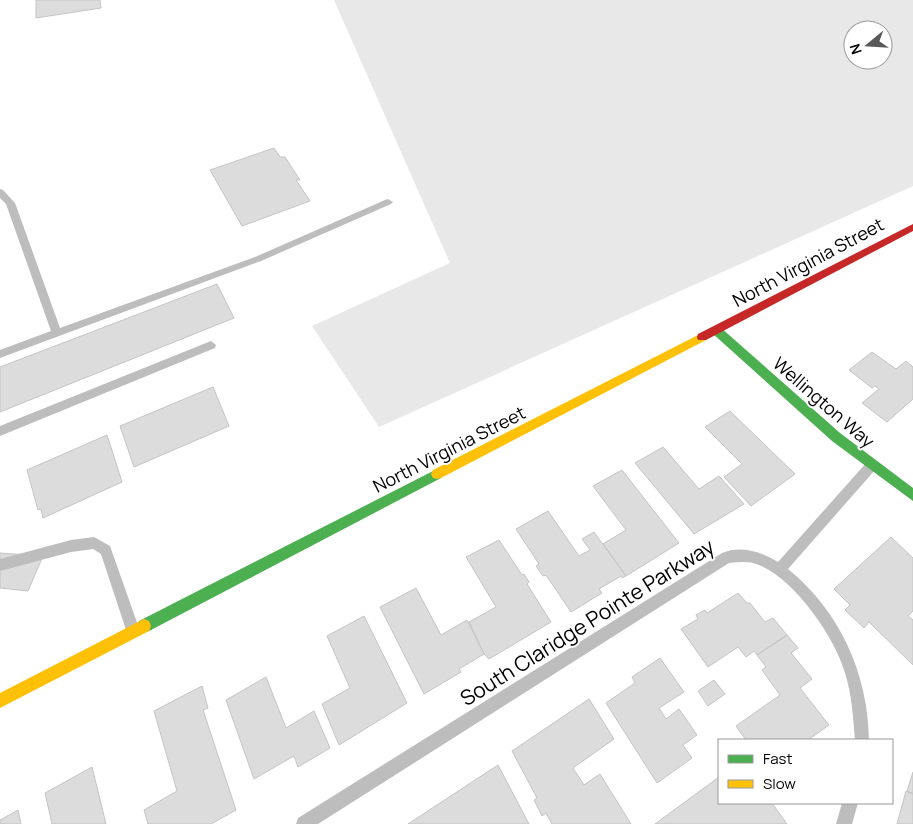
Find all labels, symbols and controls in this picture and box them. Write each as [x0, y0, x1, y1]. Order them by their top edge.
north arrow [843, 20, 893, 70]
text: N [845, 41, 866, 57]
street label: North Virginia Street [728, 212, 888, 312]
street label: Wellington Way [768, 351, 880, 453]
street label: North Virginia Street [369, 400, 529, 498]
street label: South Claridge Pointe Parkway [455, 532, 719, 712]
legend [718, 739, 893, 804]
text: Fast [763, 748, 792, 769]
text: Slow [763, 773, 796, 794]

